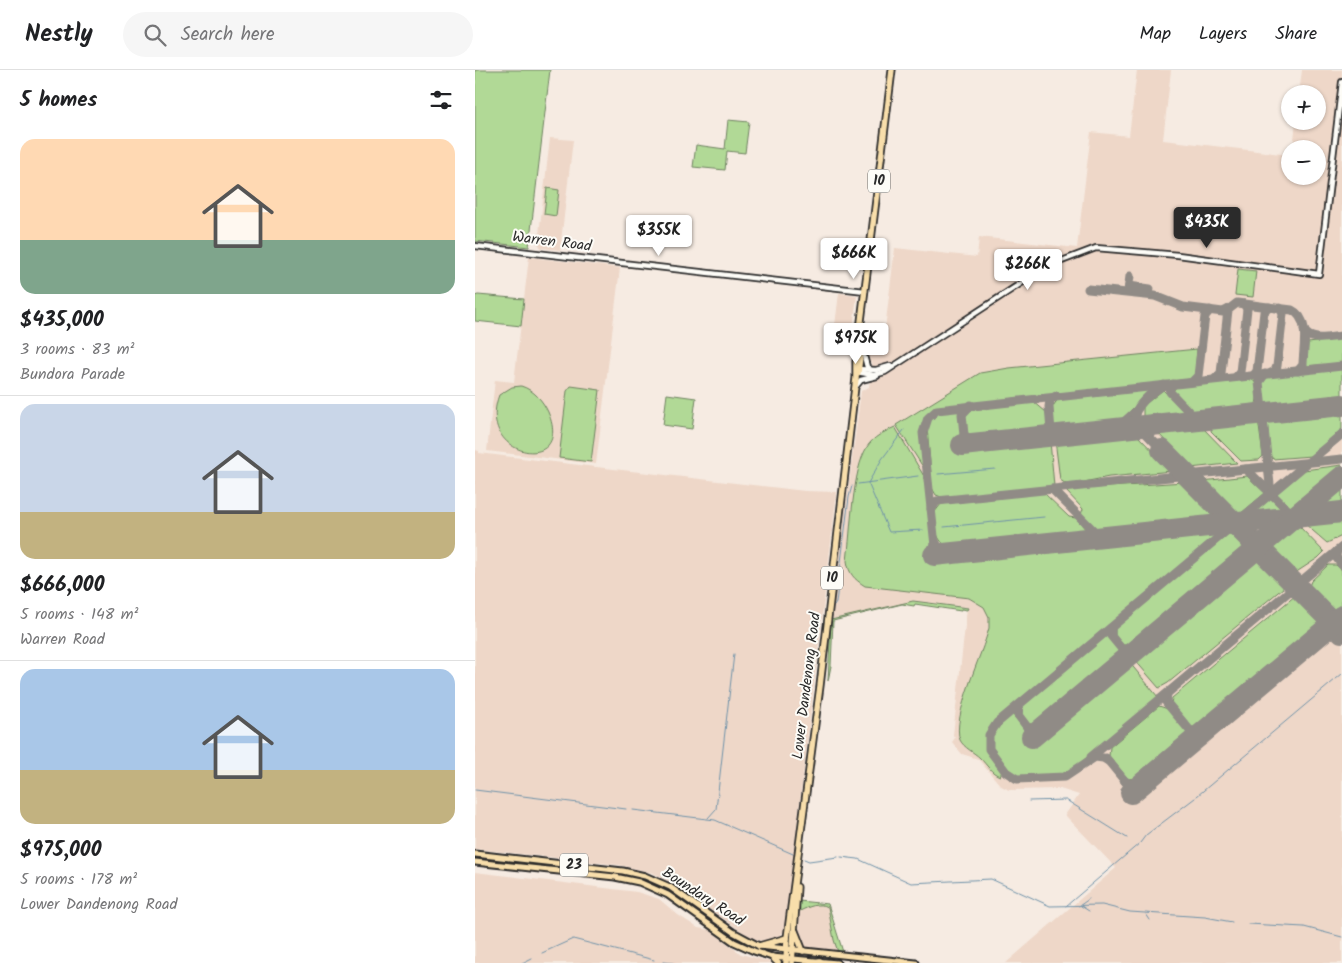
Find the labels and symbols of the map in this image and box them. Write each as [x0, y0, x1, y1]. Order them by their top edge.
road number: 10 [868, 170, 890, 192]
pin: $435K [1172, 206, 1242, 249]
pin: $355K [624, 214, 694, 257]
street label: Warren Road [511, 225, 593, 259]
pin: $666K [819, 238, 889, 280]
pin: $266K [993, 248, 1063, 291]
pin: $975K [821, 322, 891, 365]
road number: 10 [821, 566, 843, 590]
street label: Lower Dandenong Road [786, 611, 828, 761]
road number: 23 [560, 854, 588, 876]
street label: Boundary Road [657, 861, 749, 933]

